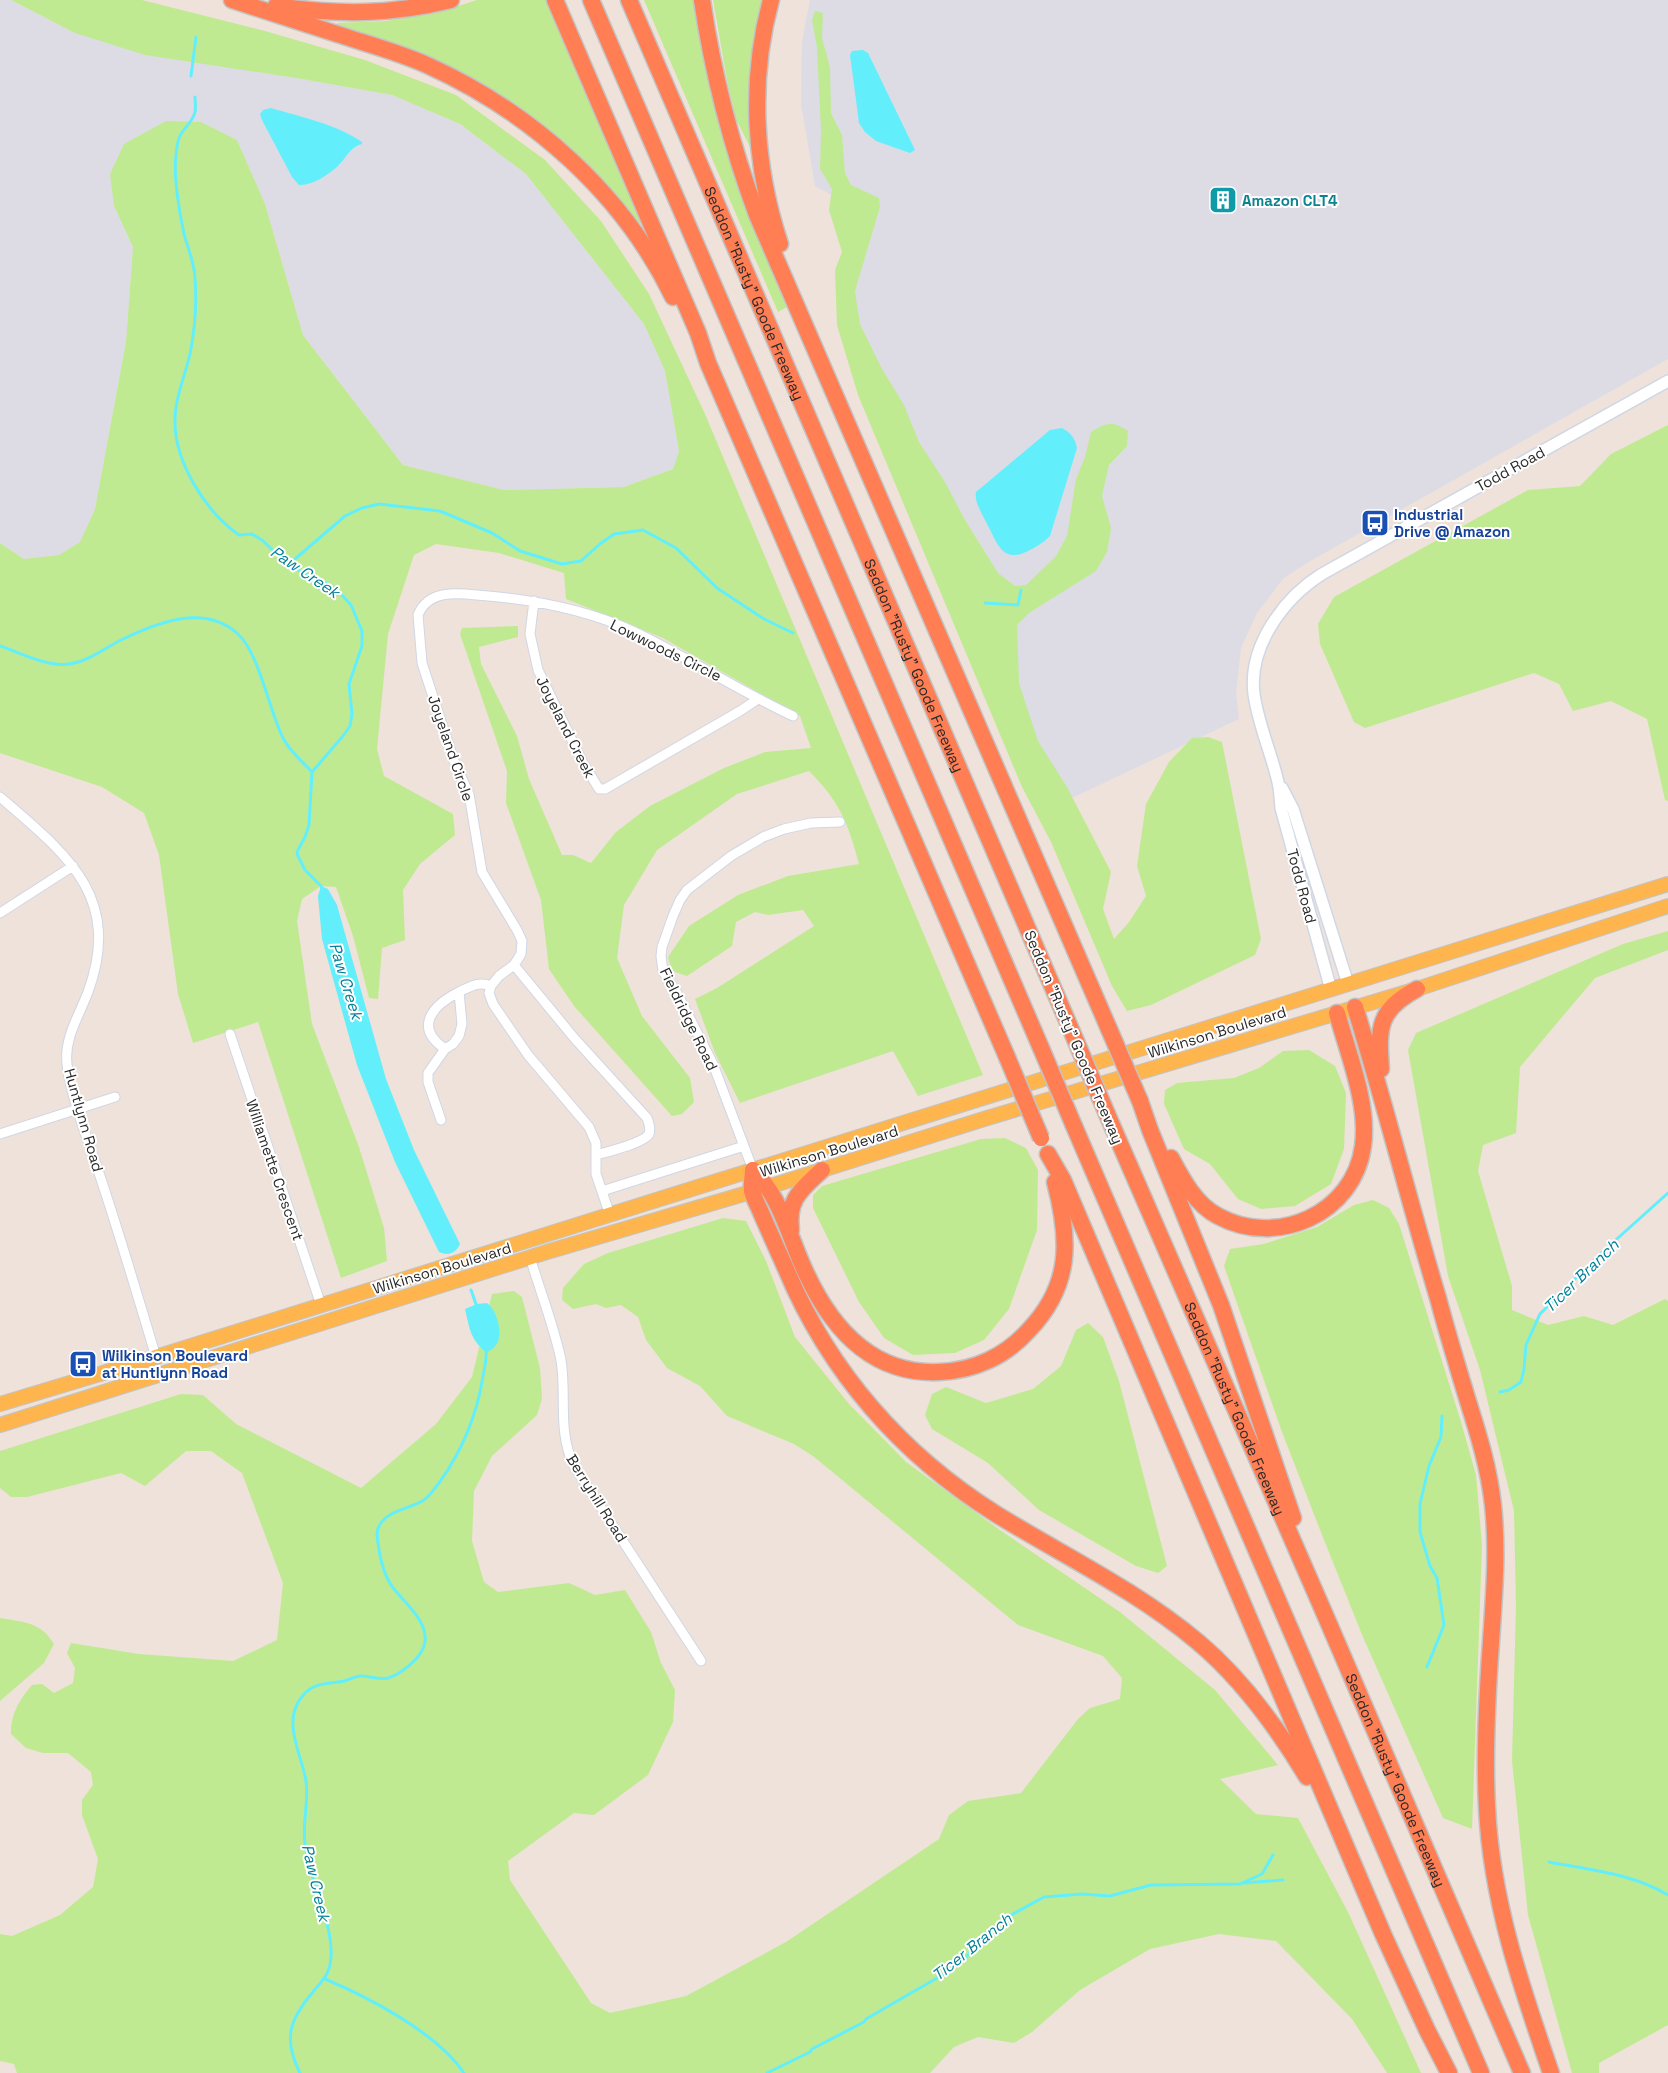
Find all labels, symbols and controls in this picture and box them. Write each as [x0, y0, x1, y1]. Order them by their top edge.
street label: Seddon "Rusty" Goode Freeway [701, 184, 809, 403]
building icon: Amazon CLT4 [1208, 185, 1238, 215]
place label: Amazon CLT4 [1242, 191, 1338, 210]
street label: Todd Road [1472, 442, 1548, 496]
place label: Industrial Drive @ Amazon [1394, 505, 1510, 541]
bus stop icon: Industrial Drive @ Amazon [1360, 508, 1390, 538]
water label: Paw Creek [266, 541, 346, 604]
street label: Seddon "Rusty" Goode Freeway [860, 556, 969, 775]
street label: Lowwoods Circle [607, 615, 725, 685]
street label: Joyeland Creek [532, 673, 600, 781]
street label: Joyeland Circle [424, 692, 478, 804]
street label: Todd Road [1283, 847, 1321, 925]
street label: Seddon "Rusty" Goode Freeway [1020, 927, 1128, 1147]
water label: Paw Creek [324, 940, 368, 1024]
street label: Fieldridge Road [656, 964, 722, 1074]
street label: Wilkinson Boulevard [1145, 1002, 1289, 1062]
street label: Huntlynn Road [60, 1066, 108, 1174]
street label: Williamette Crescent [242, 1097, 308, 1243]
street label: Wilkinson Boulevard [757, 1121, 901, 1181]
water label: Ticer Branch [1539, 1234, 1624, 1317]
street label: Wilkinson Boulevard [370, 1238, 514, 1298]
street label: Seddon "Rusty" Goode Freeway [1180, 1299, 1290, 1518]
place label: Wilkinson Boulevard at Huntlynn Road [102, 1346, 248, 1382]
bus stop icon: Wilkinson Boulevard at Huntlynn Road [68, 1349, 98, 1379]
street label: Berryhill Road [562, 1450, 632, 1546]
street label: Seddon "Rusty" Goode Freeway [1342, 1670, 1450, 1890]
water label: Paw Creek [297, 1842, 336, 1926]
water label: Ticer Branch [928, 1908, 1017, 1986]

